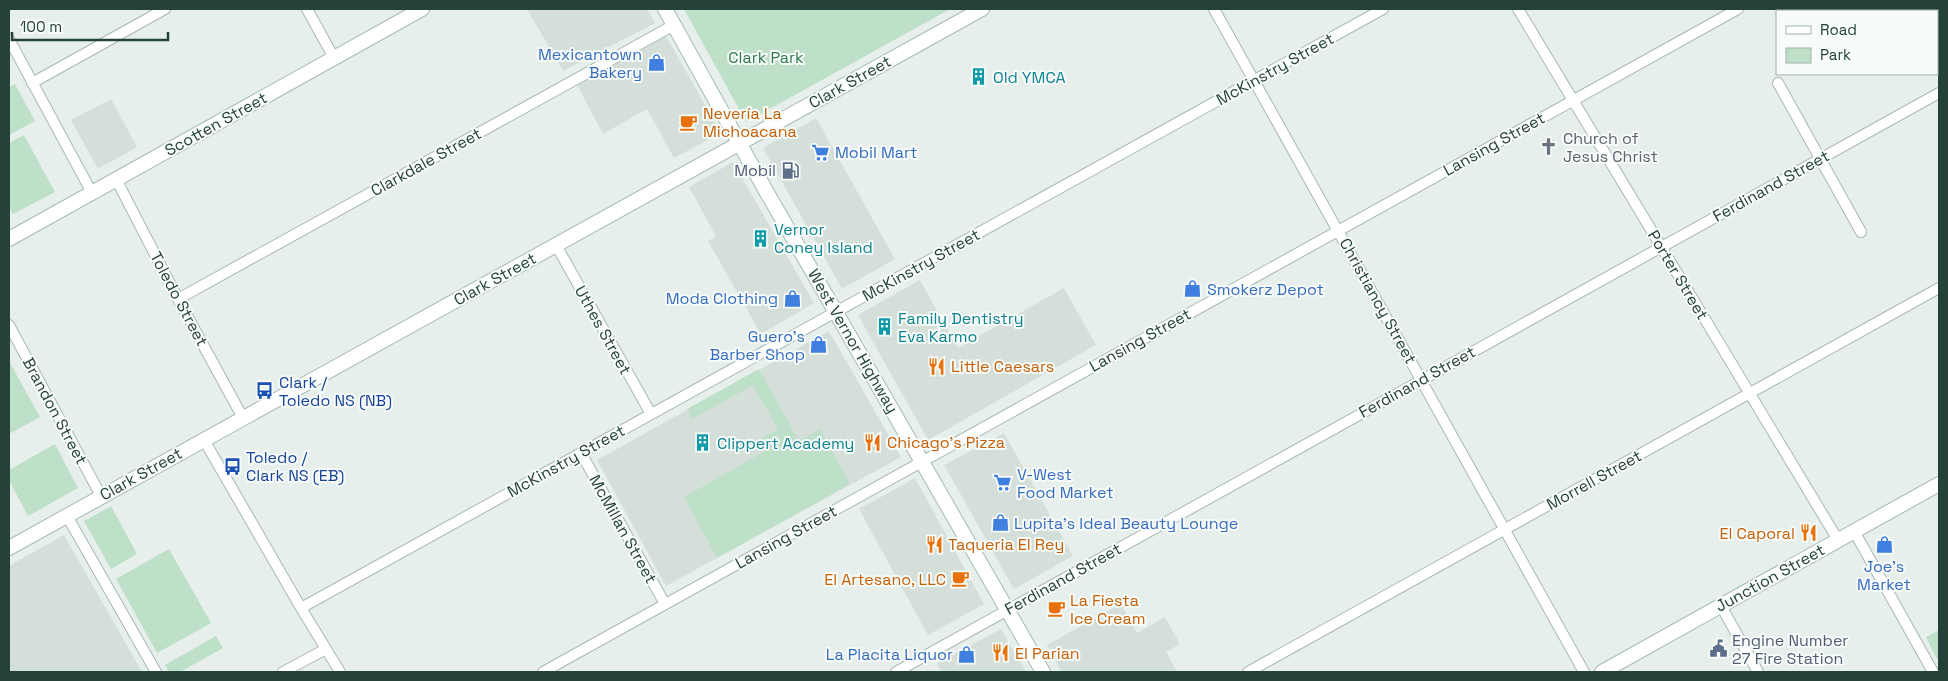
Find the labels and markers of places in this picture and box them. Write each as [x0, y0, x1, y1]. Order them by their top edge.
place label: Mexicantown Bakery [538, 44, 642, 83]
shop icon: Mexicantown Bakery [646, 53, 666, 73]
building icon: Old YMCA [969, 67, 989, 87]
place label: Old YMCA [993, 67, 1066, 88]
place label: Nevería La Michoacana [703, 103, 797, 142]
cafe icon: Nevería La Michoacana [679, 112, 699, 132]
place label: Church of Jesus Christ [1563, 128, 1658, 167]
church icon: Church of Jesus Christ [1539, 137, 1559, 157]
supermarket icon: Mobil Mart [811, 142, 831, 162]
place label: Mobil Mart [835, 142, 917, 163]
place label: Mobil [734, 160, 776, 181]
fuel station icon: Mobil [780, 160, 800, 180]
place label: Vernor Coney Island [774, 219, 873, 258]
building icon: Vernor Coney Island [750, 228, 770, 248]
shop icon: Smokerz Depot [1183, 279, 1203, 299]
place label: Smokerz Depot [1207, 279, 1324, 300]
place label: Moda Clothing [666, 288, 778, 309]
shop icon: Moda Clothing [782, 288, 802, 308]
place label: Family Dentistry Eva Karmo [898, 308, 1024, 347]
building icon: Family Dentistry Eva Karmo [874, 317, 894, 337]
place label: Guero's Barber Shop [709, 326, 805, 365]
shop icon: Guero's Barber Shop [809, 335, 829, 355]
restaurant icon: Little Caesars [927, 356, 947, 376]
place label: Little Caesars [951, 356, 1054, 377]
place label: Clark / Toledo NS (NB) [279, 372, 392, 411]
bus stop icon: Clark / Toledo NS (NB) [255, 381, 275, 401]
restaurant icon: Chicago's Pizza [863, 432, 883, 452]
place label: Chicago's Pizza [887, 432, 1005, 453]
building icon: Clippert Academy [693, 433, 713, 453]
place label: Clippert Academy [717, 433, 854, 454]
place label: Toledo / Clark NS (EB) [246, 447, 344, 486]
bus stop icon: Toledo / Clark NS (EB) [222, 456, 242, 476]
place label: V-West Food Market [1017, 464, 1114, 503]
supermarket icon: V-West Food Market [993, 473, 1013, 493]
shop icon: Lupita's Ideal Beauty Lounge [990, 513, 1010, 533]
place label: Lupita's Ideal Beauty Lounge [1014, 513, 1238, 534]
place label: El Caporal [1719, 523, 1795, 544]
restaurant icon: El Caporal [1799, 523, 1819, 543]
restaurant icon: Taqueria El Rey [924, 534, 944, 554]
place label: Taqueria El Rey [948, 534, 1064, 555]
shop icon: Joe's Market [1874, 535, 1894, 555]
place label: Joe's Market [1857, 556, 1911, 595]
place label: El Artesano, LLC [824, 569, 946, 590]
cafe icon: El Artesano, LLC [950, 569, 970, 589]
place label: La Fiesta Ice Cream [1070, 590, 1146, 629]
cafe icon: La Fiesta Ice Cream [1046, 599, 1066, 619]
place label: Engine Number 27 Fire Station [1732, 630, 1848, 669]
public building icon: Engine Number 27 Fire Station [1708, 639, 1728, 659]
restaurant icon: El Parian [991, 643, 1011, 663]
place label: El Parian [1015, 643, 1080, 664]
place label: La Placita Liquor [826, 644, 953, 665]
shop icon: La Placita Liquor [957, 644, 977, 664]

